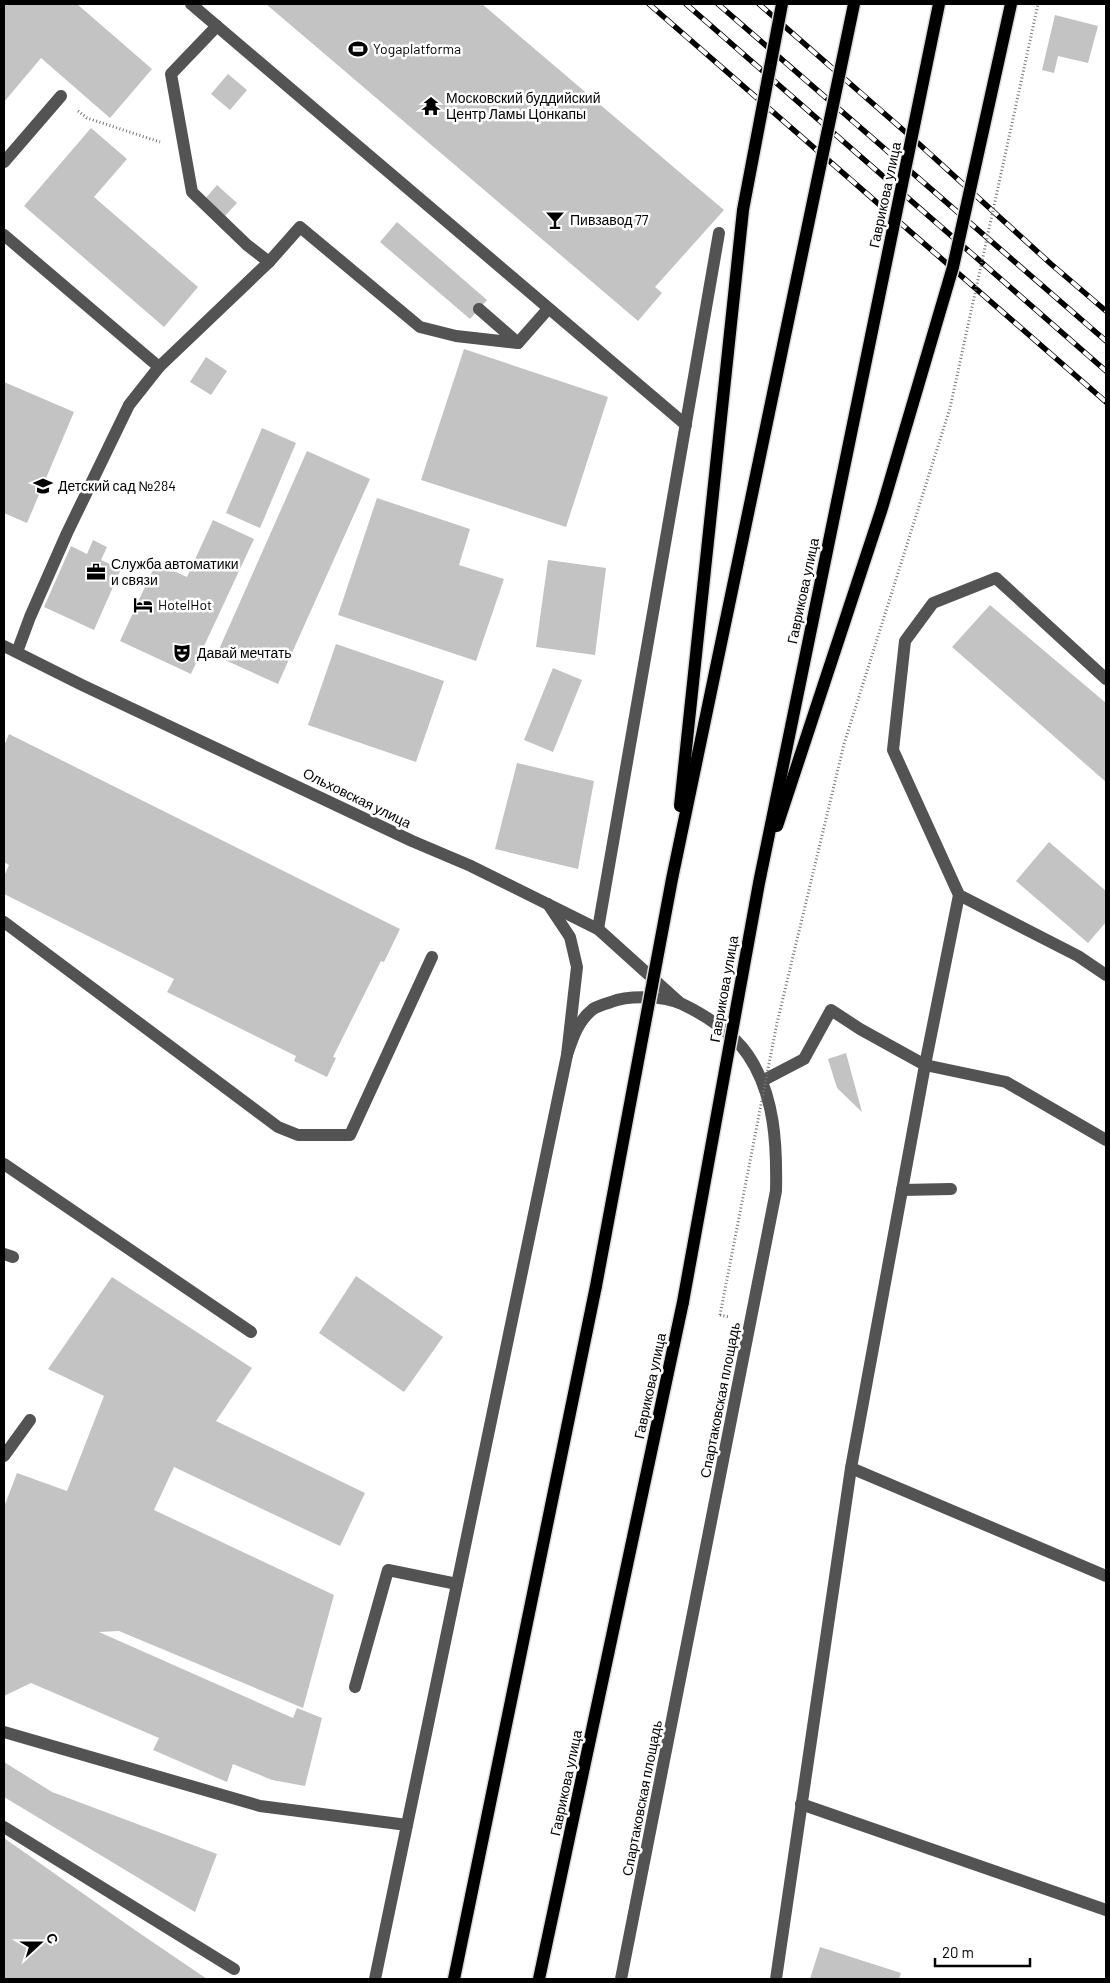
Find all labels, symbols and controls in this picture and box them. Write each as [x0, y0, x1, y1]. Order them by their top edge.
sports icon: Yogaplatforma [347, 38, 369, 60]
place label: Yogaplatforma [373, 40, 461, 57]
place label: Московский буддийский Центр Ламы Цонкапы [446, 89, 601, 122]
temple icon: Московский буддийский Центр Ламы Цонкапы [420, 95, 442, 117]
street label: Гаврикова улица [865, 140, 904, 250]
bar icon: Пивзавод 77 [544, 209, 566, 231]
place label: Пивзавод 77 [570, 211, 649, 228]
school or university icon: Детский сад №284 [32, 475, 54, 497]
place label: Детский сад №284 [58, 477, 176, 494]
street label: Гаврикова улица [783, 536, 822, 646]
place label: Служба автоматики и связи [111, 555, 238, 588]
office icon: Служба автоматики и связи [85, 561, 107, 583]
hotel icon: HotelHot [132, 594, 154, 616]
place label: HotelHot [158, 596, 212, 613]
theatre icon: Давай мечтать [171, 642, 193, 664]
place label: Давай мечтать [197, 644, 292, 661]
street label: Ольховская улица [300, 764, 414, 831]
street label: Гаврикова улица [706, 934, 741, 1044]
street label: Спартаковская площадь [696, 1321, 743, 1479]
street label: Гаврикова улица [630, 1331, 669, 1441]
street label: Спартаковская площадь [618, 1719, 665, 1877]
street label: Гаврикова улица [546, 1728, 585, 1838]
north arrow [15, 1918, 65, 1968]
text: С [43, 1930, 62, 1946]
scale bar [935, 1936, 1030, 1968]
text: 20 m [942, 1943, 974, 1961]

